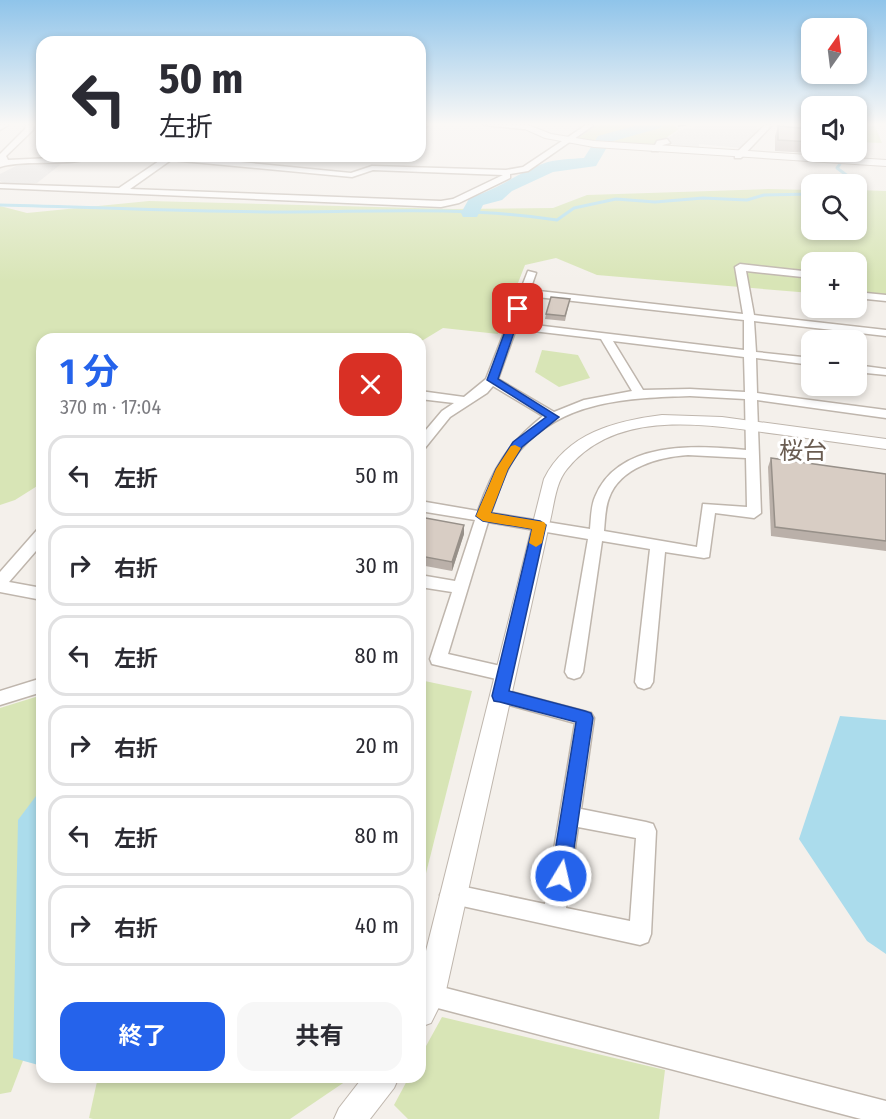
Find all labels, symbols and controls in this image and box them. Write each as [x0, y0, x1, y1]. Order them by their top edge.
north arrow [801, 18, 867, 84]
map controls [801, 18, 867, 396]
text: 50 m [159, 54, 243, 104]
icon: left [60, 60, 138, 138]
button: sound [801, 96, 867, 162]
text: 左折 [159, 111, 213, 143]
button: search [801, 174, 867, 240]
button: + [801, 252, 867, 318]
pin [492, 283, 543, 334]
icon: arrive [501, 292, 534, 325]
button: − [801, 330, 867, 396]
text: 1 分 [60, 350, 119, 394]
button: close [339, 353, 402, 416]
text: 370 m · 17:04 [60, 395, 161, 419]
district label: 桜台 [779, 437, 827, 465]
icon: left [63, 459, 96, 492]
text: 50 m [355, 462, 399, 489]
text: 左折 [114, 465, 158, 492]
icon: right [63, 549, 96, 582]
text: 30 m [356, 552, 399, 579]
text: 右折 [114, 555, 158, 582]
icon: left [63, 639, 96, 672]
text: 80 m [354, 642, 399, 669]
text: 左折 [114, 645, 158, 672]
icon: right [63, 729, 96, 762]
text: 20 m [356, 732, 399, 759]
text: 右折 [114, 735, 158, 762]
icon: left [63, 819, 96, 852]
text: 80 m [354, 822, 399, 849]
text: 左折 [114, 825, 158, 852]
position arrow [529, 844, 593, 908]
icon: right [63, 909, 96, 942]
text: 40 m [355, 912, 399, 939]
text: 右折 [114, 915, 158, 942]
button: 終了 [60, 1002, 225, 1071]
button: 共有 [237, 1002, 402, 1071]

